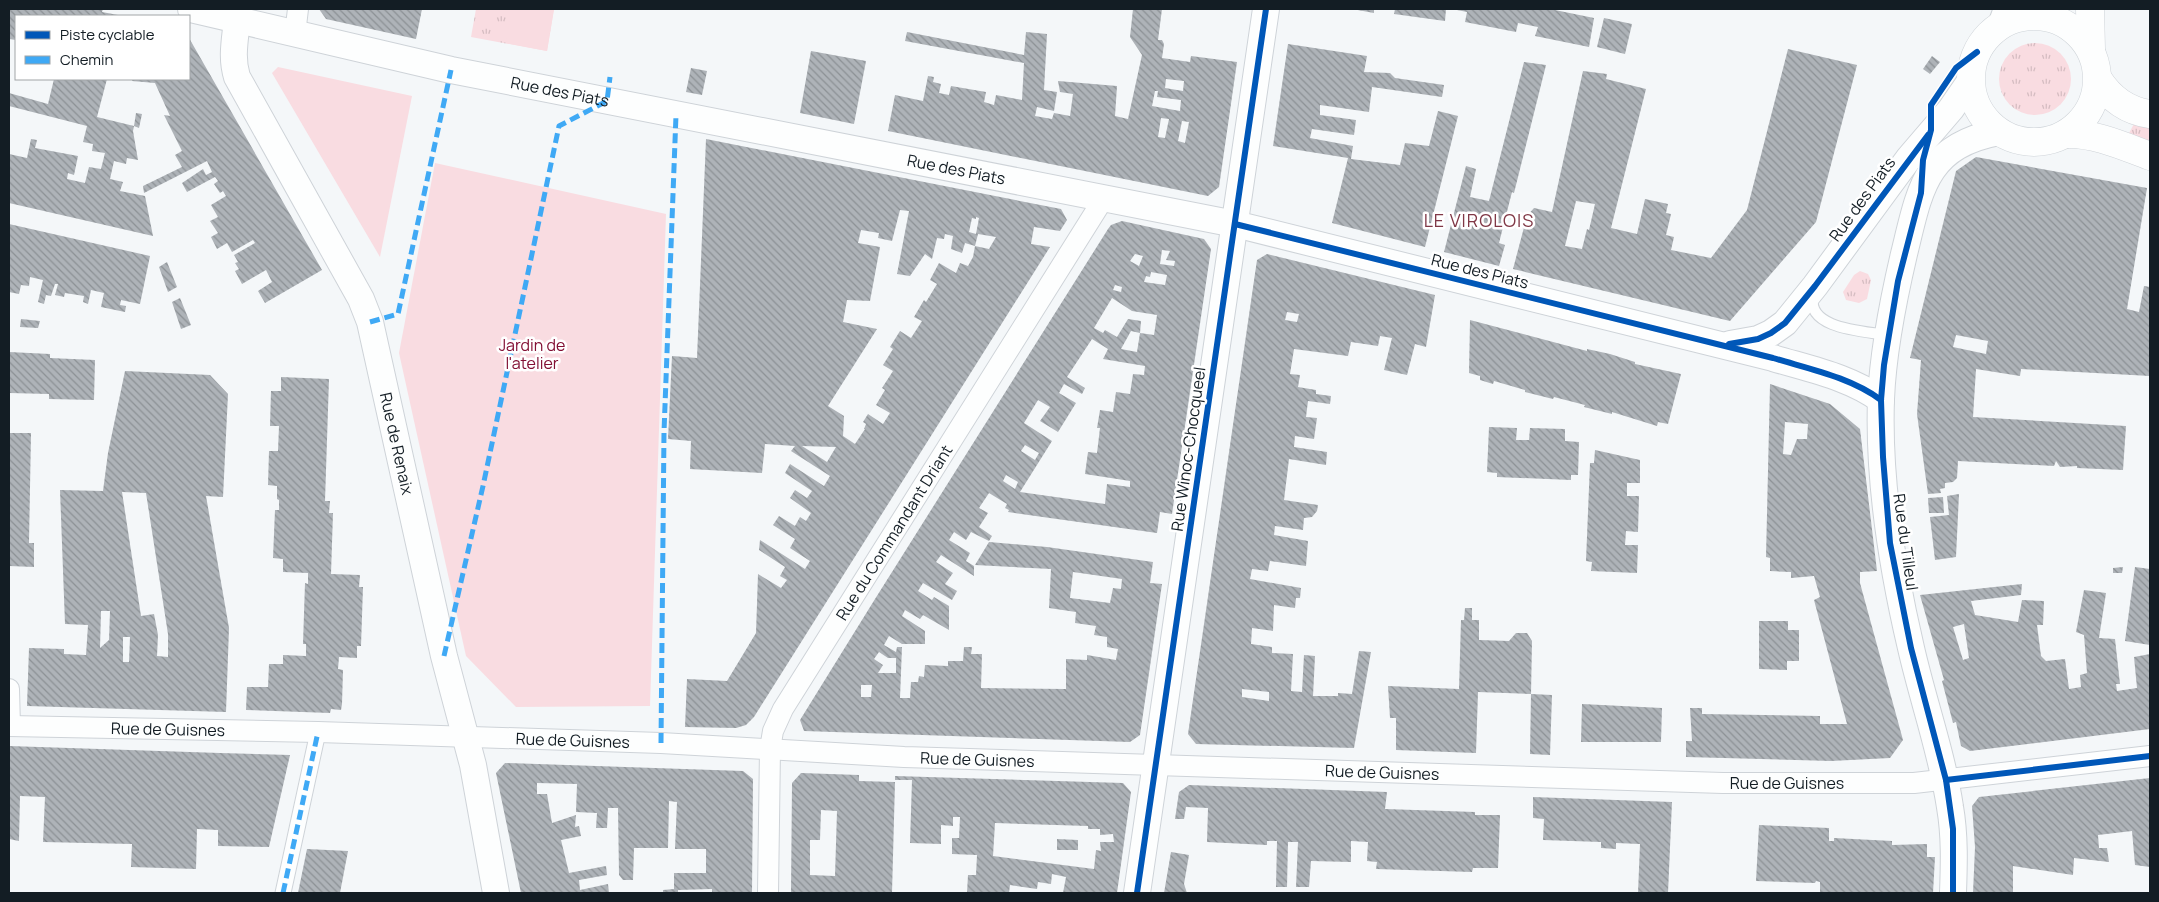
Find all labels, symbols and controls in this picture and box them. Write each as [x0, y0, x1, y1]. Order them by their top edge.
legend [15, 15, 190, 80]
text: Piste cyclable [60, 24, 155, 45]
text: Chemin [60, 49, 113, 70]
street label: Rue des Piats [509, 71, 611, 112]
street label: Rue des Piats [905, 149, 1007, 190]
street label: Rue des Piats [1824, 152, 1900, 246]
district label: LE VIROLOIS [1424, 208, 1534, 232]
street label: Rue des Piats [1429, 248, 1531, 294]
park label: Jardin de l'atelier [499, 334, 565, 374]
street label: Rue Winoc-Chocqueel [1166, 365, 1210, 533]
street label: Rue de Renaix [375, 390, 419, 497]
street label: Rue du Commandant Driant [831, 440, 957, 624]
street label: Rue du Tilleul [1888, 492, 1924, 592]
street label: Rue de Guisnes [111, 717, 225, 741]
street label: Rue de Guisnes [515, 727, 630, 753]
street label: Rue de Guisnes [920, 747, 1035, 772]
street label: Rue de Guisnes [1325, 759, 1440, 785]
street label: Rue de Guisnes [1730, 772, 1844, 794]

